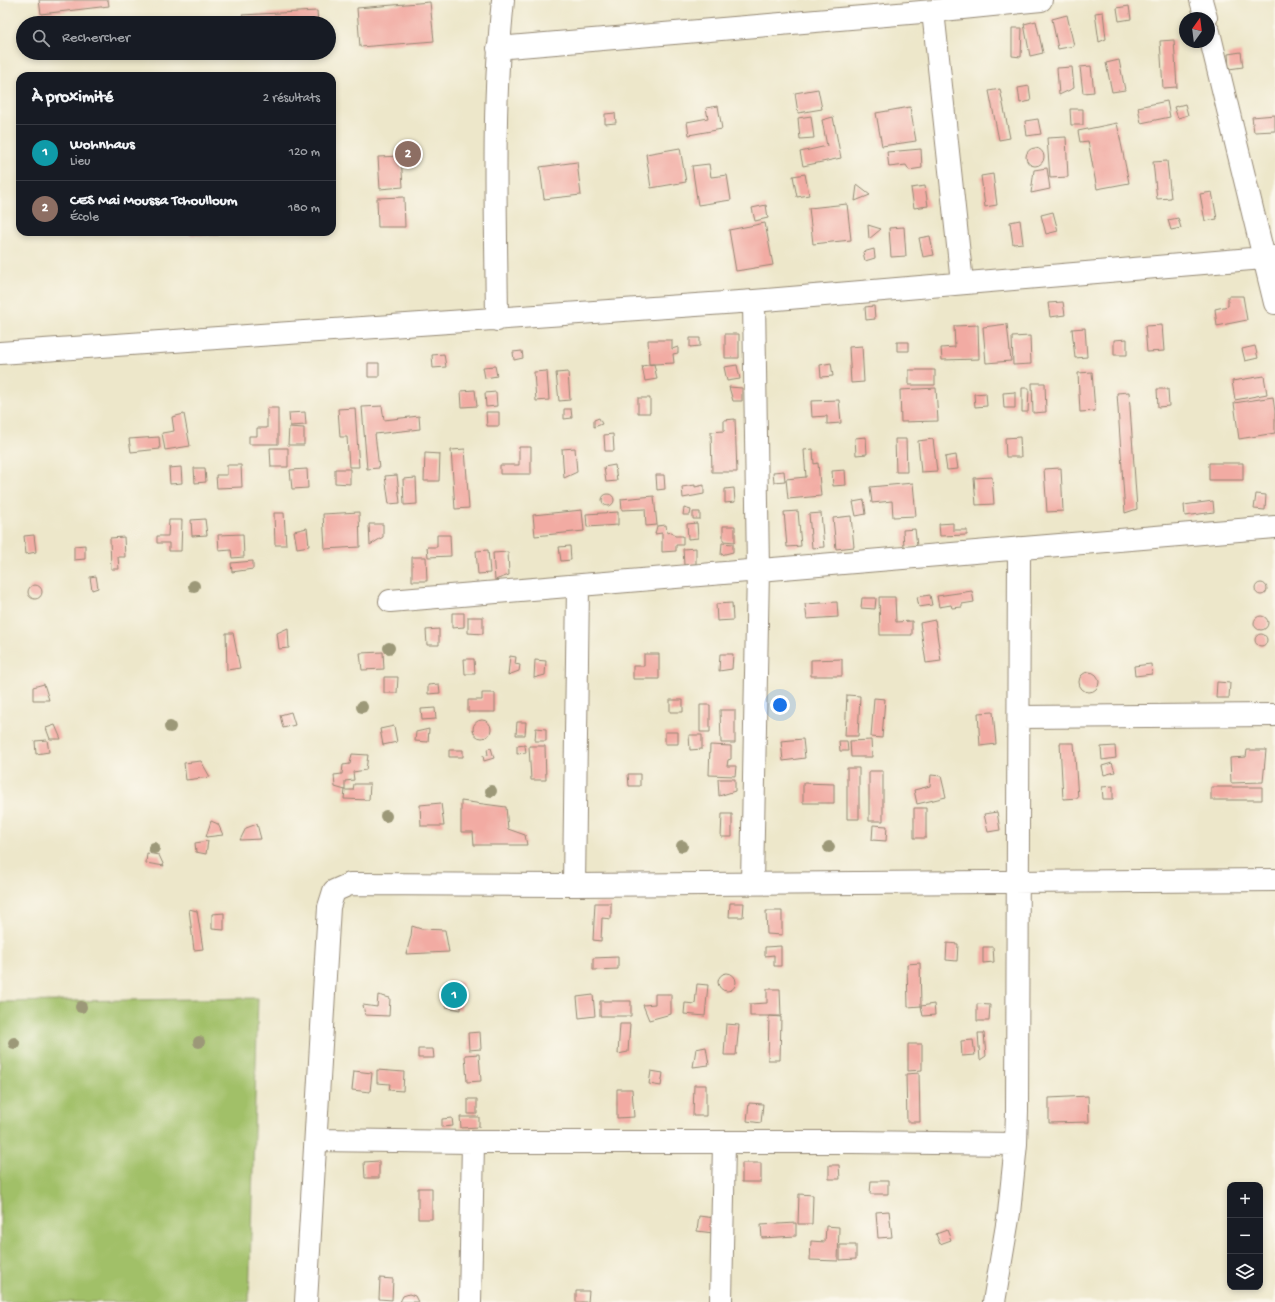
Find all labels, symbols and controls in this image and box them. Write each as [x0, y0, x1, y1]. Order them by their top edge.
north arrow [1179, 12, 1215, 48]
search box [16, 16, 336, 60]
icon: search [30, 27, 52, 49]
text: Rechercher [62, 29, 130, 47]
text: À proximité [32, 88, 113, 108]
text: 2 résultats [263, 91, 320, 106]
text: Wohnhaus [70, 136, 135, 154]
pin: 2 [395, 139, 421, 169]
text: 1 [42, 145, 48, 160]
text: 120 m [289, 145, 320, 160]
text: Lieu [70, 154, 90, 169]
text: CES Mai Moussa Tchoulloum [70, 192, 238, 210]
text: 2 [42, 201, 48, 216]
text: 180 m [288, 201, 320, 216]
text: École [70, 210, 99, 225]
your location [770, 695, 790, 715]
pin: 1 [441, 980, 467, 1010]
map controls [1227, 1182, 1263, 1290]
button: + [1227, 1182, 1263, 1218]
button: − [1227, 1218, 1263, 1254]
button: layers [1227, 1254, 1263, 1290]

